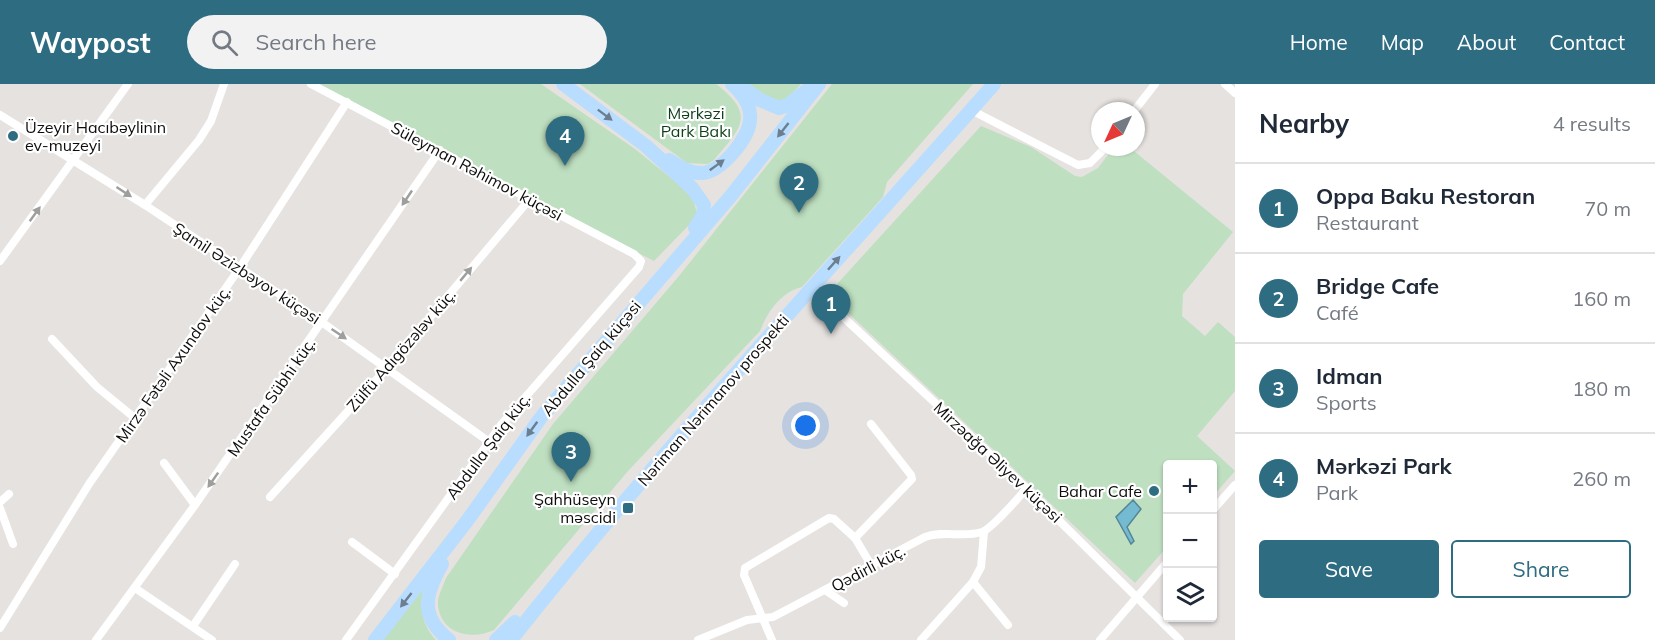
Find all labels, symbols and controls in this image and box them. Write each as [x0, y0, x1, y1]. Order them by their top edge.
search box [187, 15, 607, 69]
text: Waypost [30, 25, 151, 60]
icon: search [208, 26, 241, 59]
text: Search here [256, 28, 377, 56]
text: Home [1290, 29, 1348, 55]
text: Map [1381, 29, 1424, 55]
text: About [1457, 29, 1516, 55]
text: Contact [1549, 29, 1625, 55]
north arrow [1091, 102, 1145, 156]
park label: Mərkəzi Park Bakı [661, 103, 731, 141]
text: Nearby [1259, 107, 1349, 140]
one-way arrow [597, 108, 612, 120]
text: 4 results [1553, 111, 1631, 136]
pin: 4 [546, 116, 584, 166]
place label: Üzeyir Hacıbəylinin ev-muzeyi [25, 117, 166, 155]
street label: Süleyman Rəhimov küçəsi [388, 117, 566, 225]
one-way arrow [776, 122, 789, 138]
marker: Üzeyir Hacıbəylinin ev-muzeyi [6, 129, 20, 143]
one-way arrow [708, 159, 724, 171]
pin: 2 [780, 164, 818, 213]
text: Oppa Baku Restoran [1316, 182, 1535, 210]
one-way arrow [115, 186, 132, 197]
one-way arrow [402, 190, 413, 206]
text: 1 [1273, 196, 1285, 221]
text: 70 m [1584, 196, 1631, 221]
one-way arrow [29, 207, 41, 223]
text: Restaurant [1316, 210, 1419, 235]
street label: Şamil Əzizbəyov küçəsi [170, 218, 324, 328]
one-way arrow [827, 256, 840, 271]
one-way arrow [460, 266, 473, 282]
text: Bridge Cafe [1316, 272, 1439, 300]
street label: Mirzə Fətəli Axundov küç. [111, 282, 235, 446]
pin: 1 [812, 284, 850, 334]
street label: Zülfü Adıgözələv küç. [342, 285, 460, 415]
text: 2 [1273, 286, 1285, 311]
text: 160 m [1572, 286, 1631, 311]
street label: Abdulla Şaiq küçəsi [537, 296, 645, 420]
text: Café [1316, 300, 1359, 325]
street label: Nəriman Nərimanov prospekti [633, 310, 793, 490]
one-way arrow [331, 328, 347, 339]
street label: Mustafa Sübhi küç. [223, 334, 319, 460]
text: Idman [1316, 362, 1383, 390]
text: 3 [1273, 376, 1285, 401]
text: 180 m [1572, 376, 1631, 401]
street label: Abdulla Şaiq küç. [442, 389, 534, 503]
text: Sports [1316, 390, 1377, 415]
street label: Mirzəağa Əliyev küçəsi [930, 397, 1066, 527]
your location [791, 411, 820, 440]
one-way arrow [527, 421, 539, 436]
pin: 3 [552, 432, 590, 482]
text: Mərkəzi Park [1316, 452, 1452, 480]
map controls [1163, 460, 1217, 622]
button: + [1163, 460, 1217, 514]
text: 4 [1273, 466, 1285, 491]
text: 260 m [1572, 466, 1631, 491]
one-way arrow [208, 472, 219, 488]
text: Park [1316, 480, 1358, 505]
place label: Bahar Cafe [1058, 481, 1142, 501]
marker: Bahar Cafe [1147, 484, 1161, 498]
place label: Şahhüseyn məscidi [534, 489, 616, 527]
marker: Şahhüseyn məscidi [621, 501, 635, 515]
button: − [1163, 514, 1217, 568]
street label: Qədirli küç. [827, 540, 909, 596]
button: Save [1259, 540, 1439, 598]
button: Share [1451, 540, 1631, 598]
button: layers [1163, 568, 1217, 622]
one-way arrow [400, 593, 412, 608]

